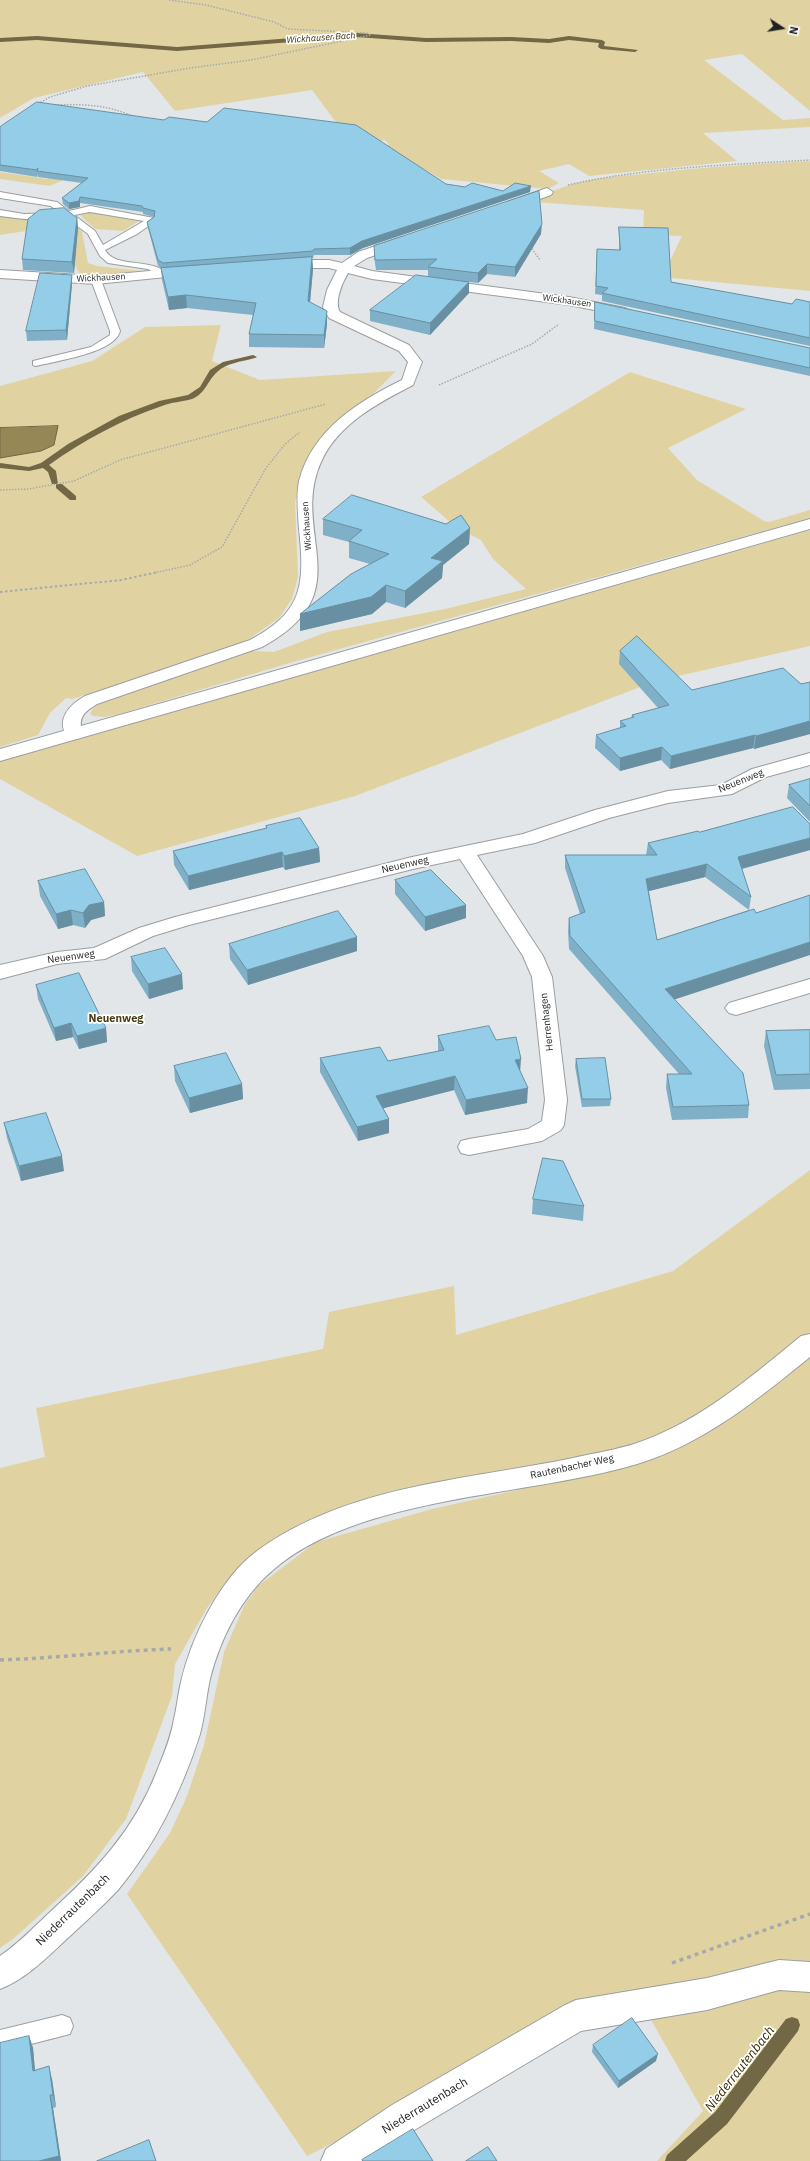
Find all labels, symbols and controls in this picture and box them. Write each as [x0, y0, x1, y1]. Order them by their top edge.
north arrow [762, 8, 802, 48]
text: N [786, 25, 801, 36]
water label: Wickhauser Bach [286, 30, 356, 46]
street label: Wickhausen [76, 271, 126, 285]
street label: Wickhausen [542, 292, 592, 310]
street label: Wickhausen [300, 501, 314, 551]
street label: Neuenweg [717, 766, 765, 796]
street label: Neuenweg [380, 854, 430, 876]
street label: Neuenweg [47, 948, 95, 966]
street label: Herrenhagen [538, 992, 556, 1052]
district label: Neuenweg [89, 1012, 143, 1026]
street label: Rautenbacher Weg [529, 1452, 615, 1482]
street label: Niederrautenbach [33, 1871, 113, 1949]
water label: Niederrautenbach [702, 2023, 778, 2115]
street label: Niederrautenbach [380, 2075, 470, 2137]

